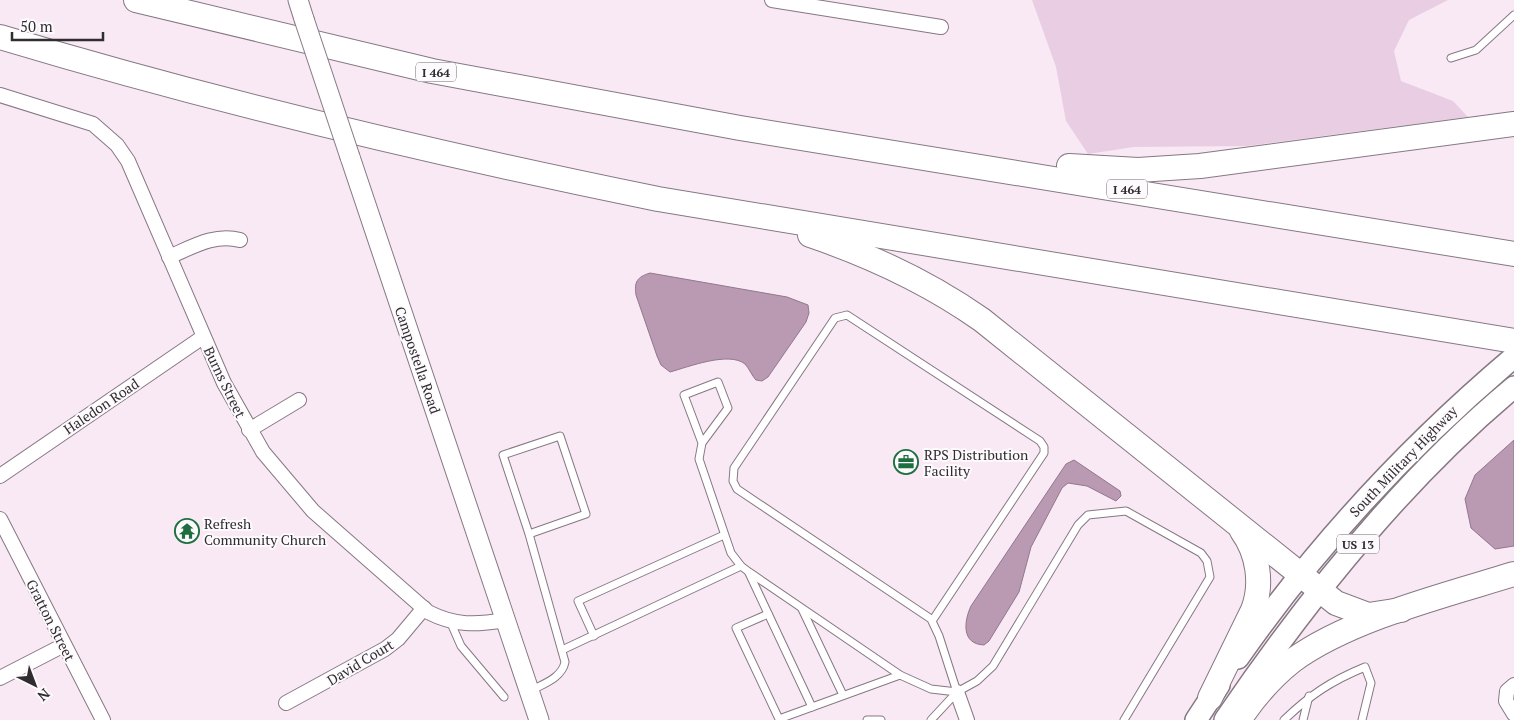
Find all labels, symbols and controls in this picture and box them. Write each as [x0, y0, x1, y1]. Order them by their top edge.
scale bar [12, 10, 104, 42]
text: 50 m [20, 16, 53, 36]
road number: I 464 [416, 62, 456, 82]
road number: I 464 [1107, 180, 1147, 198]
street label: Campostella Road [391, 304, 445, 416]
street label: Burns Street [200, 343, 251, 422]
street label: Haledon Road [60, 374, 143, 438]
street label: South Military Highway [1345, 401, 1462, 521]
place label: RPS Distribution Facility [924, 445, 1029, 480]
office icon: RPS Distribution Facility [893, 449, 919, 475]
place label: Refresh Community Church [204, 514, 326, 549]
temple icon: Refresh Community Church [174, 518, 200, 544]
road number: US 13 [1337, 534, 1379, 554]
street label: Gratton Street [22, 576, 80, 665]
street label: David Court [323, 634, 398, 689]
north arrow [10, 660, 60, 710]
text: N [33, 684, 54, 706]

